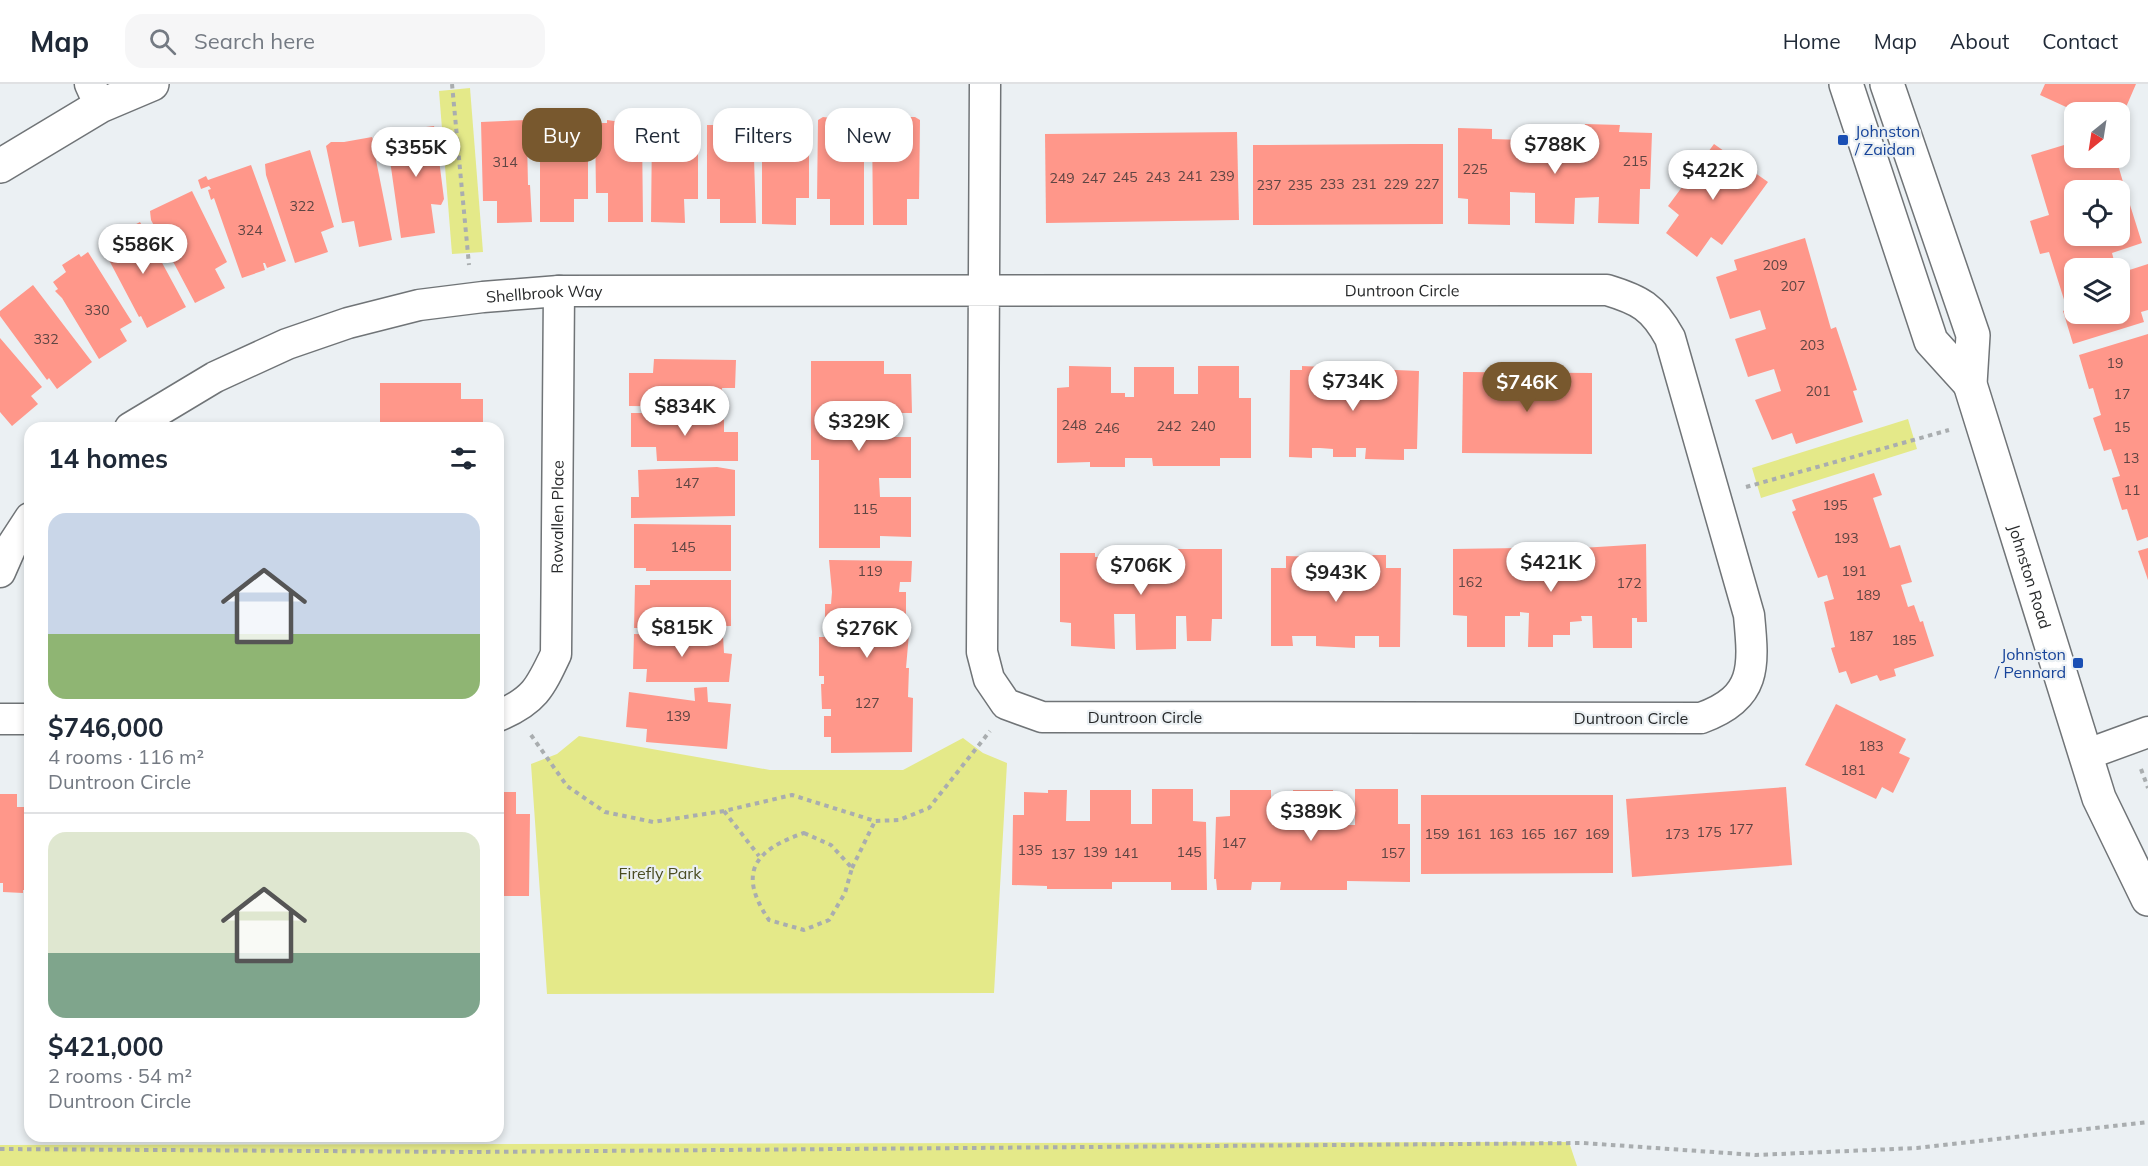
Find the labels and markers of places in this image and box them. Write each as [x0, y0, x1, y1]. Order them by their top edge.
place label: Johnston / Zaidan [1854, 121, 1920, 159]
pin: $788K [1513, 124, 1597, 175]
pin: $355K [374, 127, 458, 178]
marker: Johnston / Zaidan [1836, 133, 1850, 147]
pin: $422K [1671, 150, 1755, 201]
pin: $586K [101, 224, 185, 275]
pin: $734K [1311, 361, 1395, 412]
pin: $746K [1485, 362, 1569, 413]
pin: $834K [643, 386, 727, 437]
pin: $329K [817, 401, 901, 452]
pin: $421K [1509, 542, 1593, 593]
pin: $706K [1099, 545, 1183, 596]
pin: $943K [1294, 552, 1378, 603]
pin: $815K [640, 607, 724, 658]
pin: $276K [825, 608, 909, 659]
place label: Johnston / Pennard [1994, 644, 2066, 682]
marker: Johnston / Pennard [2071, 656, 2085, 670]
pin: $389K [1269, 791, 1353, 842]

